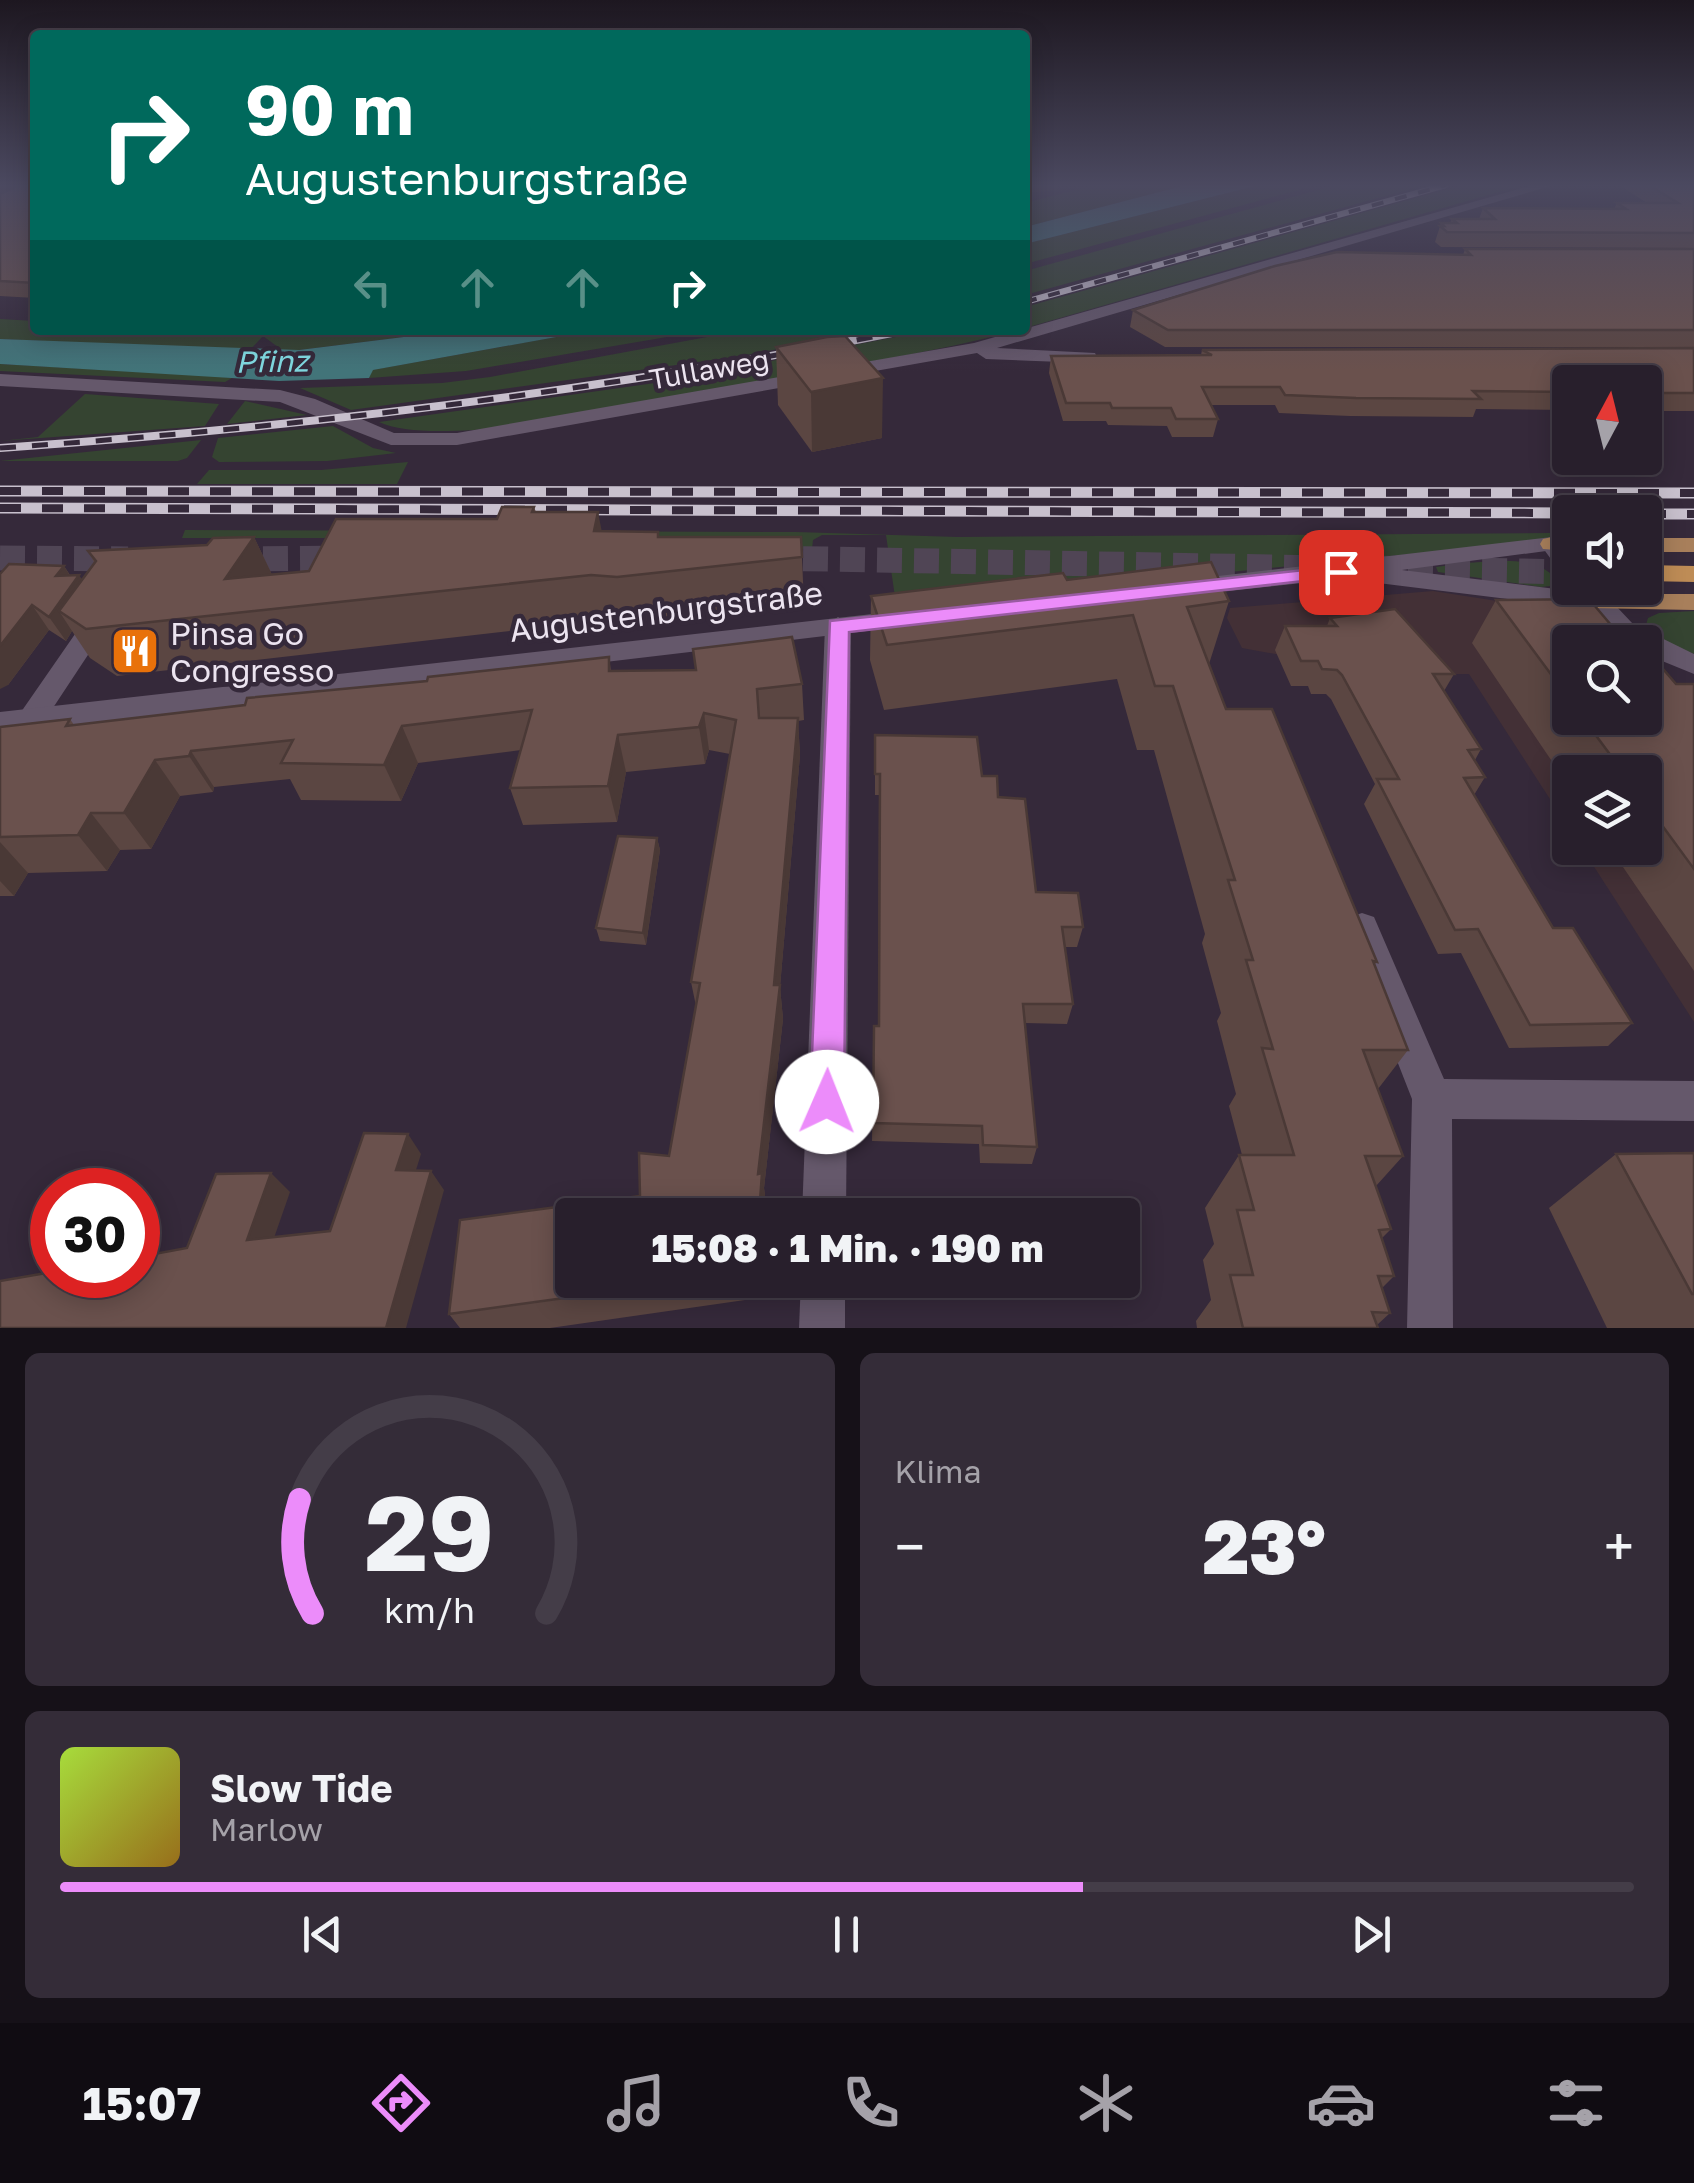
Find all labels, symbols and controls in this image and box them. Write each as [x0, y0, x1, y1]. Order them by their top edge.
text: 90 m [245, 66, 414, 150]
icon: right [80, 70, 210, 200]
text: Augustenburgstraße [245, 151, 688, 205]
icon: left [345, 260, 400, 315]
icon: ahead [450, 260, 505, 315]
icon: ahead [555, 260, 610, 315]
icon: right [660, 260, 715, 315]
water label: Pfinz [235, 342, 311, 380]
street label: Tullaweg [647, 342, 771, 396]
north arrow [1552, 365, 1662, 475]
map controls [1552, 365, 1662, 865]
button: sound [1552, 495, 1662, 605]
pin [1299, 530, 1384, 615]
icon: arrive [1314, 545, 1369, 600]
street label: Augustenburgstraße [507, 573, 825, 649]
place label: Pinsa Go Congresso [170, 614, 334, 689]
restaurant icon: Pinsa Go Congresso [109, 625, 161, 677]
button: search [1552, 625, 1662, 735]
button: layers [1552, 755, 1662, 865]
position arrow [775, 1050, 879, 1154]
speed limit sign: 30 [30, 1168, 160, 1298]
text: 15:08 · 1 Min. · 190 m [651, 1225, 1044, 1270]
text: Klima [895, 1452, 981, 1490]
text: 29 [365, 1469, 494, 1594]
text: 23° [1203, 1500, 1326, 1591]
text: − [895, 1513, 925, 1579]
text: + [1604, 1513, 1634, 1579]
text: km/h [384, 1588, 475, 1631]
text: Slow Tide [210, 1765, 393, 1810]
text: Marlow [210, 1810, 323, 1848]
icon: previous [295, 1907, 350, 1962]
icon: pause [819, 1907, 874, 1962]
icon: next [1344, 1907, 1399, 1962]
icon: directions [366, 2068, 436, 2138]
icon: music [601, 2068, 671, 2138]
icon: phone [836, 2068, 906, 2138]
icon: climate [1071, 2068, 1141, 2138]
icon: car [1306, 2068, 1376, 2138]
icon: filters [1541, 2068, 1611, 2138]
text: 15:07 [83, 2076, 201, 2130]

